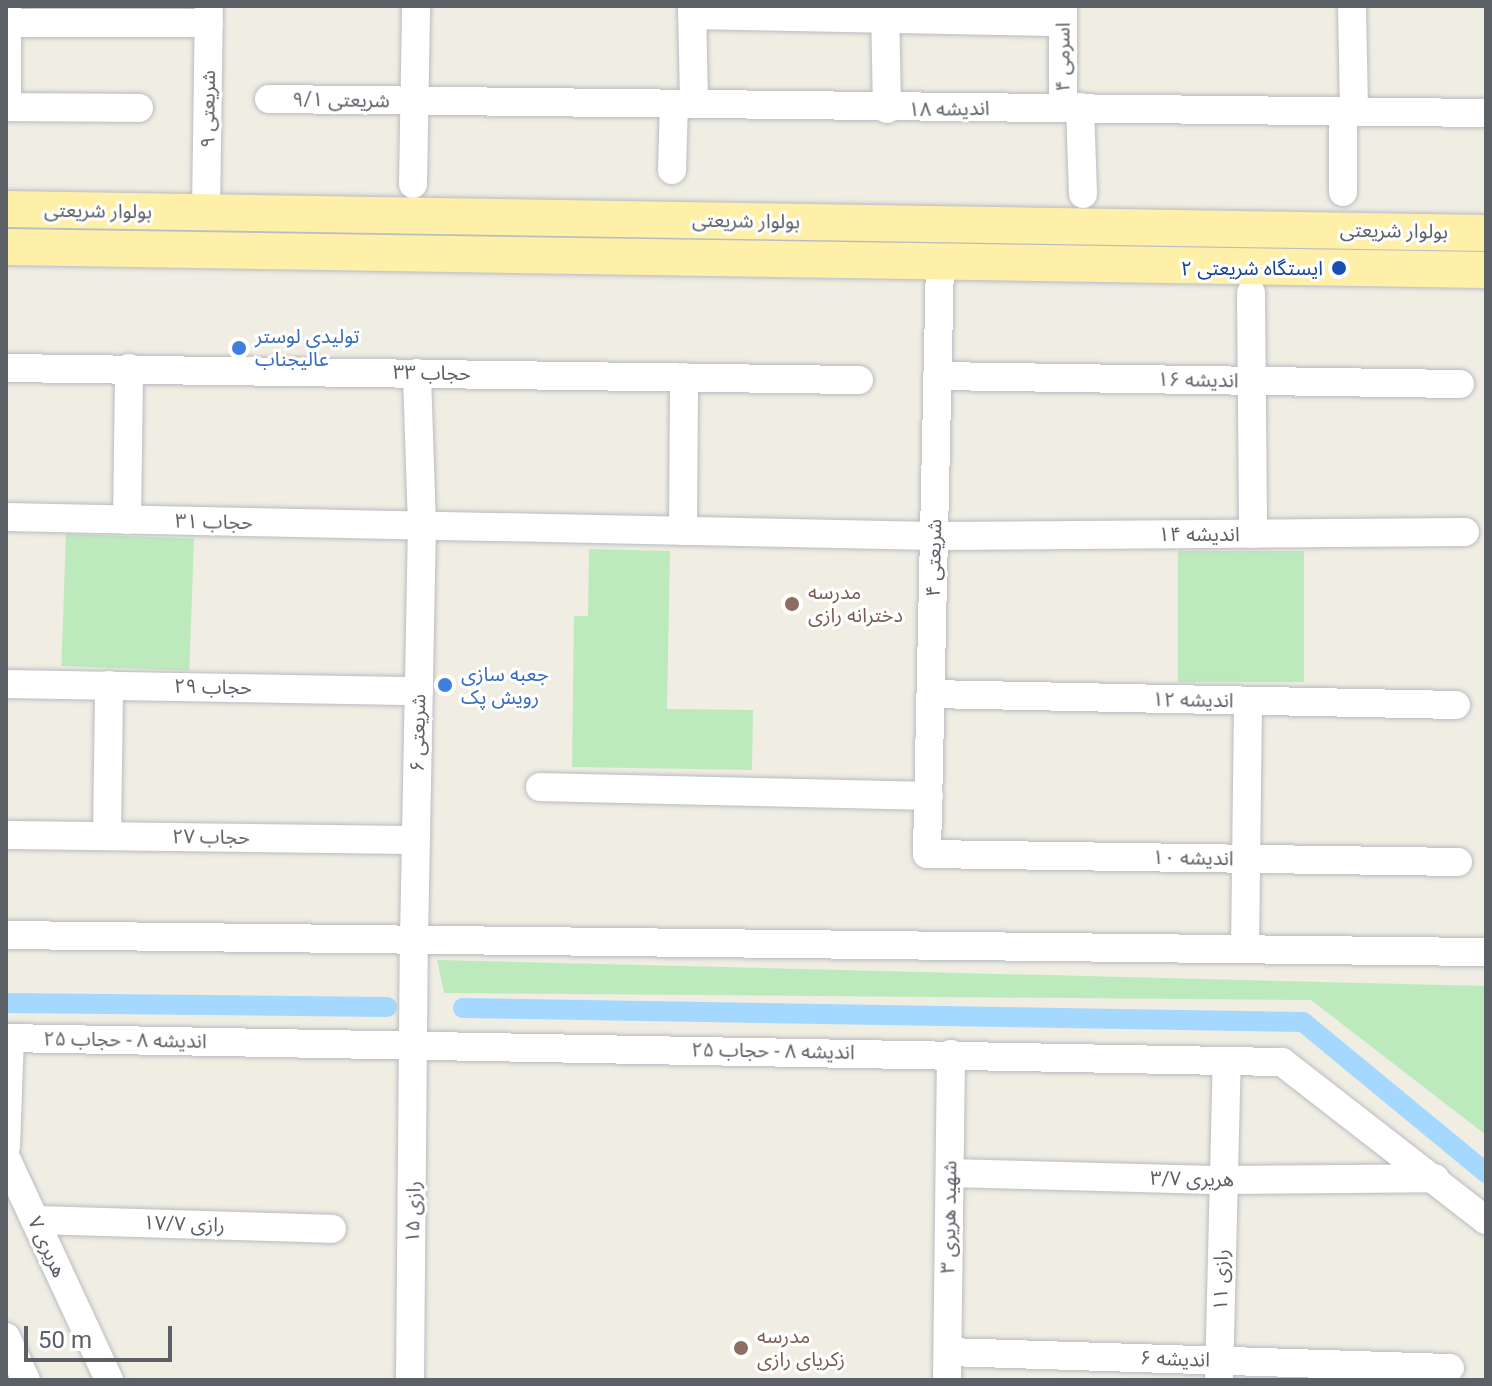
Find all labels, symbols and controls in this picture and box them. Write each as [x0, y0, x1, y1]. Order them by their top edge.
street label: اسرمی ۴ [1051, 22, 1075, 92]
street label: شریعتی ۹ [195, 70, 221, 148]
street label: شریعتی ۹/۱ [292, 87, 390, 113]
street label: اندیشه ۱۸ [908, 96, 990, 122]
street label: بولوار شریعتی [44, 198, 152, 224]
street label: بولوار شریعتی [692, 208, 800, 234]
street label: بولوار شریعتی [1340, 218, 1448, 244]
place label: ایستگاه شریعتی ۲ [1181, 256, 1323, 280]
marker: ایستگاه شریعتی ۲ [1330, 259, 1348, 277]
place label: تولیدی لوستر عالیجناب [255, 324, 360, 371]
marker: تولیدی لوستر عالیجناب [230, 339, 248, 357]
street label: حجاب ۳۳ [393, 360, 471, 386]
street label: اندیشه ۱۶ [1157, 367, 1239, 393]
street label: حجاب ۳۱ [175, 509, 253, 535]
street label: شریعتی ۴ [921, 519, 947, 597]
street label: اندیشه ۱۴ [1158, 522, 1240, 546]
place label: مدرسه دخترانه رازی [808, 580, 903, 627]
marker: مدرسه دخترانه رازی [783, 595, 801, 613]
place label: جعبه سازی رویش پک [461, 662, 549, 709]
street label: حجاب ۲۹ [174, 674, 252, 700]
marker: جعبه سازی رویش پک [436, 676, 454, 694]
street label: اندیشه ۱۲ [1152, 687, 1234, 713]
street label: شریعتی ۶ [405, 694, 431, 772]
street label: حجاب ۲۷ [172, 824, 250, 850]
street label: اندیشه ۱۰ [1152, 845, 1234, 871]
street label: اندیشه ۸ - حجاب ۲۵ [43, 1027, 207, 1053]
street label: اندیشه ۸ - حجاب ۲۵ [691, 1038, 855, 1064]
street label: شهید هریری ۳ [936, 1160, 962, 1274]
street label: هریری ۳/۷ [1150, 1166, 1234, 1192]
street label: رازی ۱۵ [400, 1181, 426, 1243]
street label: رازی ۱۷/۷ [143, 1211, 225, 1237]
street label: هریری ۷ [23, 1213, 71, 1281]
street label: رازی ۱۱ [1208, 1249, 1234, 1311]
scale bar [28, 1310, 176, 1360]
place label: مدرسه زکریای رازی [757, 1324, 845, 1371]
text: 50 m [38, 1326, 92, 1354]
marker: مدرسه زکریای رازی [732, 1339, 750, 1357]
street label: اندیشه ۶ [1140, 1346, 1210, 1372]

